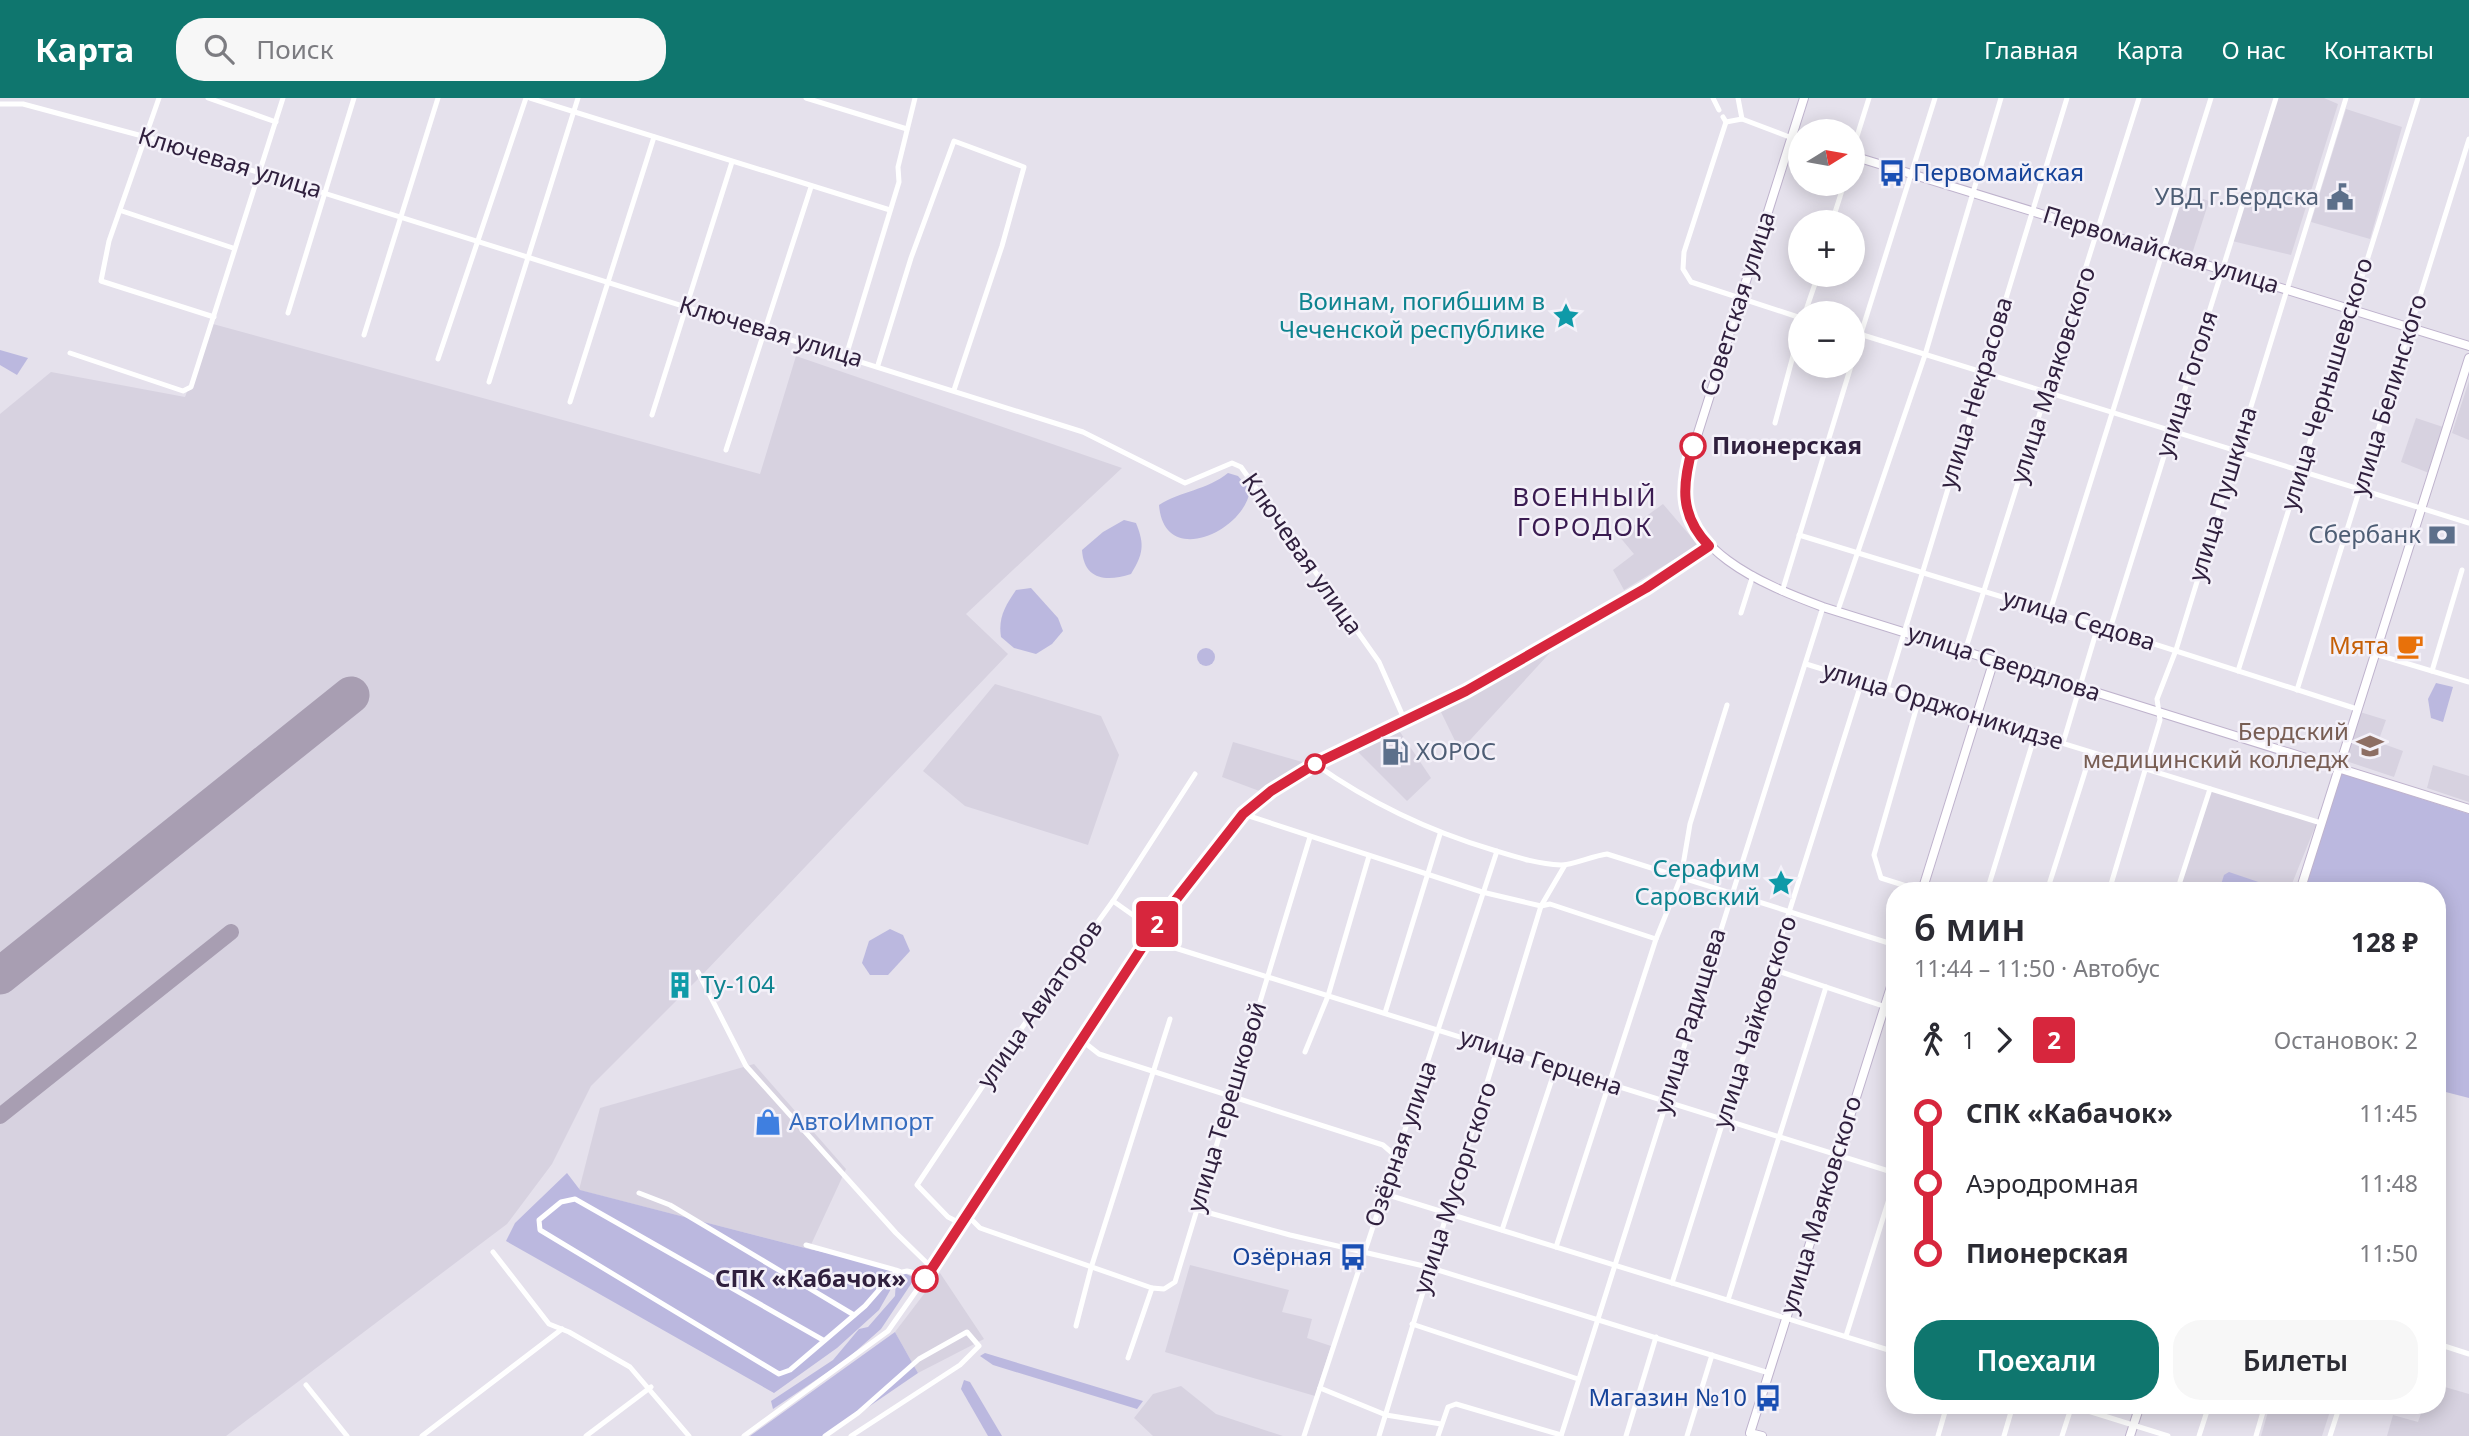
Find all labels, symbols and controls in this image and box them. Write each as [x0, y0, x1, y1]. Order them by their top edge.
search box [176, 18, 666, 81]
text: Карта [35, 27, 134, 72]
icon: search [200, 30, 238, 68]
text: Поиск [256, 31, 333, 67]
text: Главная [1984, 33, 2078, 66]
text: Карта [2116, 33, 2183, 66]
text: О нас [2221, 33, 2286, 66]
text: Контакты [2324, 33, 2434, 66]
street label: Ключевая улица [135, 118, 326, 205]
north arrow [1788, 119, 1866, 196]
map controls [1788, 119, 1865, 378]
place label: Первомайская [1913, 155, 2084, 188]
bus stop icon: Первомайская [1877, 158, 1907, 188]
place label: УВД г.Бердска [2155, 179, 2319, 212]
public building icon: УВД г.Бердска [2325, 182, 2355, 212]
street label: Первомайская улица [2039, 197, 2284, 300]
street label: Советская улица [1691, 207, 1782, 400]
button: + [1788, 210, 1865, 287]
street label: улица Чернышевского [2271, 253, 2380, 514]
street label: улица Маяковского [2001, 262, 2102, 487]
place label: Воинам, погибшим в Чеченской республике [1279, 284, 1545, 345]
street label: Ключевая улица [676, 287, 867, 374]
street label: улица Белинского [2341, 290, 2434, 499]
street label: улица Некрасова [1930, 293, 2019, 492]
place icon: Воинам, погибшим в Чеченской республике [1551, 301, 1581, 331]
button: − [1788, 301, 1865, 378]
street label: улица Гоголя [2146, 306, 2225, 461]
street label: улица Пушкина [2179, 402, 2264, 585]
place label: Пионерская [1712, 428, 1862, 461]
marker: Пионерская [1680, 433, 1706, 459]
street label: Ключевая улица [1235, 466, 1371, 641]
district label: ВОЕННЫЙ ГОРОДОК [1512, 478, 1658, 544]
place label: Сбербанк [2308, 517, 2421, 550]
bank icon: Сбербанк [2427, 520, 2457, 550]
street label: улица Седова [1999, 580, 2160, 657]
street label: улица Свердлова [1904, 615, 2105, 708]
place label: Мята [2329, 628, 2389, 661]
cafe icon: Мята [2395, 631, 2425, 661]
street label: улица Орджоникидзе [1819, 652, 2068, 757]
place label: Бердский медицинский колледж [2083, 714, 2350, 775]
school or university icon: Бердский медицинский колледж [2355, 731, 2385, 761]
place label: ХОРОС [1416, 734, 1496, 767]
fuel station icon: ХОРОС [1380, 737, 1410, 767]
unlabelled marker [1305, 754, 1325, 774]
place label: Серафим Саровский [1635, 851, 1760, 912]
place icon: Серафим Саровский [1766, 868, 1796, 898]
text: 6 мин [1914, 900, 2026, 952]
line badge: 2 [1134, 901, 1180, 947]
text: 2 [1150, 907, 1164, 940]
street label: улица Чайковского [1704, 911, 1804, 1132]
street label: улица Авиаторов [968, 912, 1109, 1094]
street label: улица Радищева [1645, 924, 1733, 1118]
text: 128 ₽ [2351, 924, 2418, 960]
text: 11:44 – 11:50 · Автобус [1914, 952, 2160, 984]
place label: Ту-104 [701, 967, 775, 1000]
building icon: Ту-104 [665, 970, 695, 1000]
street label: улица Терешковой [1178, 997, 1273, 1216]
street label: улица Герцена [1456, 1019, 1627, 1102]
icon: walk [1914, 1021, 1952, 1059]
icon: forward [1985, 1021, 2023, 1059]
text: 2 [2047, 1023, 2061, 1056]
text: 1 [1962, 1024, 1975, 1056]
text: Остановок: 2 [2274, 1024, 2418, 1056]
street label: Озёрная улица [1356, 1056, 1444, 1231]
street label: улица Мусоргского [1404, 1077, 1503, 1298]
street label: улица Маяковского [1771, 1092, 1868, 1318]
text: СПК «Кабачок» [1966, 1095, 2173, 1131]
text: 11:45 [2359, 1097, 2418, 1129]
place label: АвтоИмпорт [789, 1104, 934, 1137]
shop icon: АвтоИмпорт [753, 1107, 783, 1137]
text: Аэродромная [1966, 1165, 2139, 1201]
text: 11:48 [2359, 1167, 2418, 1199]
text: Пионерская [1966, 1235, 2129, 1271]
text: 11:50 [2359, 1237, 2418, 1269]
place label: Озёрная [1232, 1239, 1332, 1272]
bus stop icon: Озёрная [1338, 1242, 1368, 1272]
place label: СПК «Кабачок» [715, 1261, 906, 1294]
marker: СПК «Кабачок» [912, 1266, 938, 1292]
button: Поехали [1914, 1320, 2159, 1400]
button: Билеты [2173, 1320, 2418, 1400]
place label: Магазин №10 [1589, 1380, 1747, 1413]
bus stop icon: Магазин №10 [1753, 1383, 1783, 1413]

